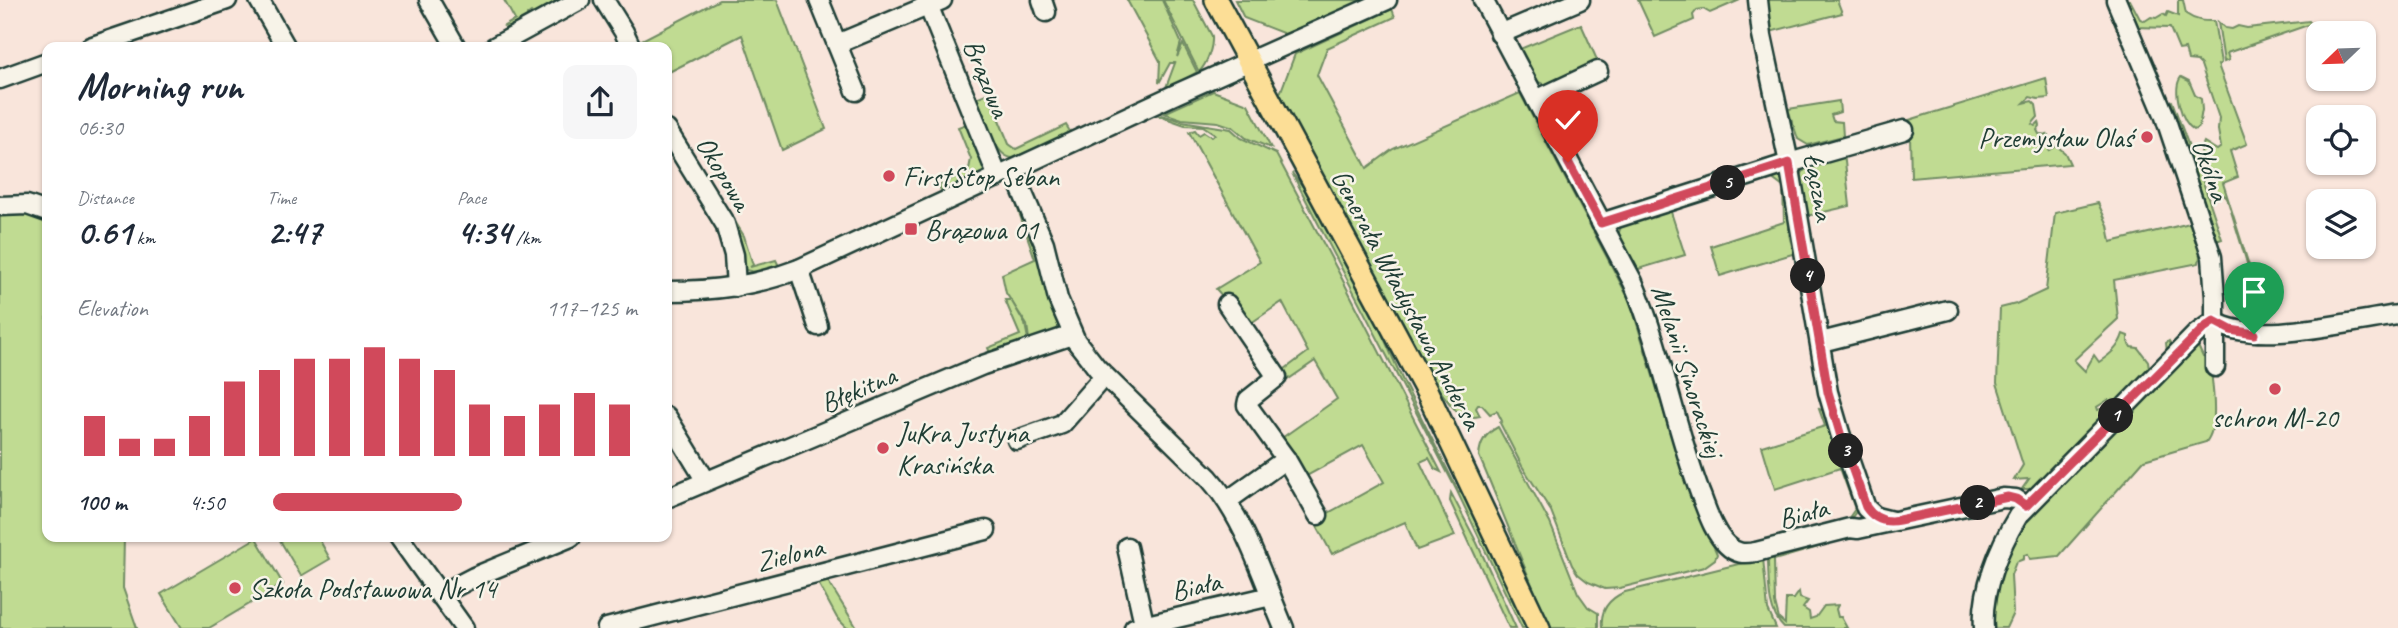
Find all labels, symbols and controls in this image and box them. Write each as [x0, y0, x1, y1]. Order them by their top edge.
north arrow [2306, 21, 2376, 91]
map controls [2306, 21, 2376, 259]
street label: Brązowa [956, 34, 1019, 124]
text: Morning run [77, 63, 243, 110]
button: share [563, 65, 637, 139]
pin [1538, 90, 1598, 162]
icon: check [1549, 101, 1587, 139]
button: locate [2306, 105, 2376, 175]
text: 06:30 [77, 113, 123, 142]
place label: Przemysław Olaś [1978, 120, 2137, 155]
street label: Okopowa [688, 129, 761, 219]
marker: Przemysław Olaś [2139, 129, 2155, 145]
street label: Okólna [2184, 134, 2239, 208]
street label: Łączna [1796, 151, 1842, 225]
place label: FirstStop Seban [903, 159, 1061, 194]
street label: Generała Władysława Andersa [1324, 163, 1491, 437]
pin: 5 [1710, 166, 1746, 200]
marker: FirstStop Seban [881, 168, 897, 184]
text: 5 [1723, 170, 1732, 194]
text: Distance [77, 186, 134, 210]
text: Time [267, 186, 296, 210]
text: Pace [457, 186, 486, 210]
button: layers [2306, 189, 2376, 259]
text: 0.61 [77, 210, 132, 255]
text: 2:47 [267, 210, 321, 255]
text: 4:34 [457, 210, 511, 255]
place label: Brązowa 01 [925, 212, 1040, 247]
marker: Brązowa 01 [903, 221, 919, 237]
text: km [132, 226, 155, 250]
text: /km [511, 226, 541, 250]
pin: 4 [1790, 258, 1826, 294]
pin [2224, 262, 2284, 334]
text: 4 [1803, 263, 1812, 287]
icon: arrive [2235, 273, 2273, 311]
street label: Melanii Sinorackiej [1644, 280, 1733, 465]
text: Elevation [77, 294, 148, 323]
text: 117–125 m [546, 294, 637, 323]
street label: Błękitna [815, 357, 903, 421]
marker: schron M-20 [2267, 381, 2283, 397]
pin: 1 [2098, 398, 2134, 434]
place label: schron M-20 [2212, 400, 2340, 435]
text: 1 [2111, 403, 2120, 427]
place label: JuKra Justyna Krasińska [895, 415, 1031, 482]
pin: 3 [1828, 434, 1864, 468]
text: 3 [1841, 438, 1850, 462]
marker: JuKra Justyna Krasińska [875, 440, 891, 456]
pin: 2 [1960, 486, 1996, 520]
text: 100 m [77, 488, 127, 517]
text: 4:50 [189, 488, 225, 517]
street label: Biała [1774, 489, 1833, 536]
text: 2 [1973, 490, 1982, 514]
street label: Zielona [753, 528, 829, 579]
street label: Biała [1168, 563, 1226, 609]
place label: Szkoła Podstawowa Nr 14 [249, 571, 499, 606]
marker: Szkoła Podstawowa Nr 14 [227, 580, 243, 596]

